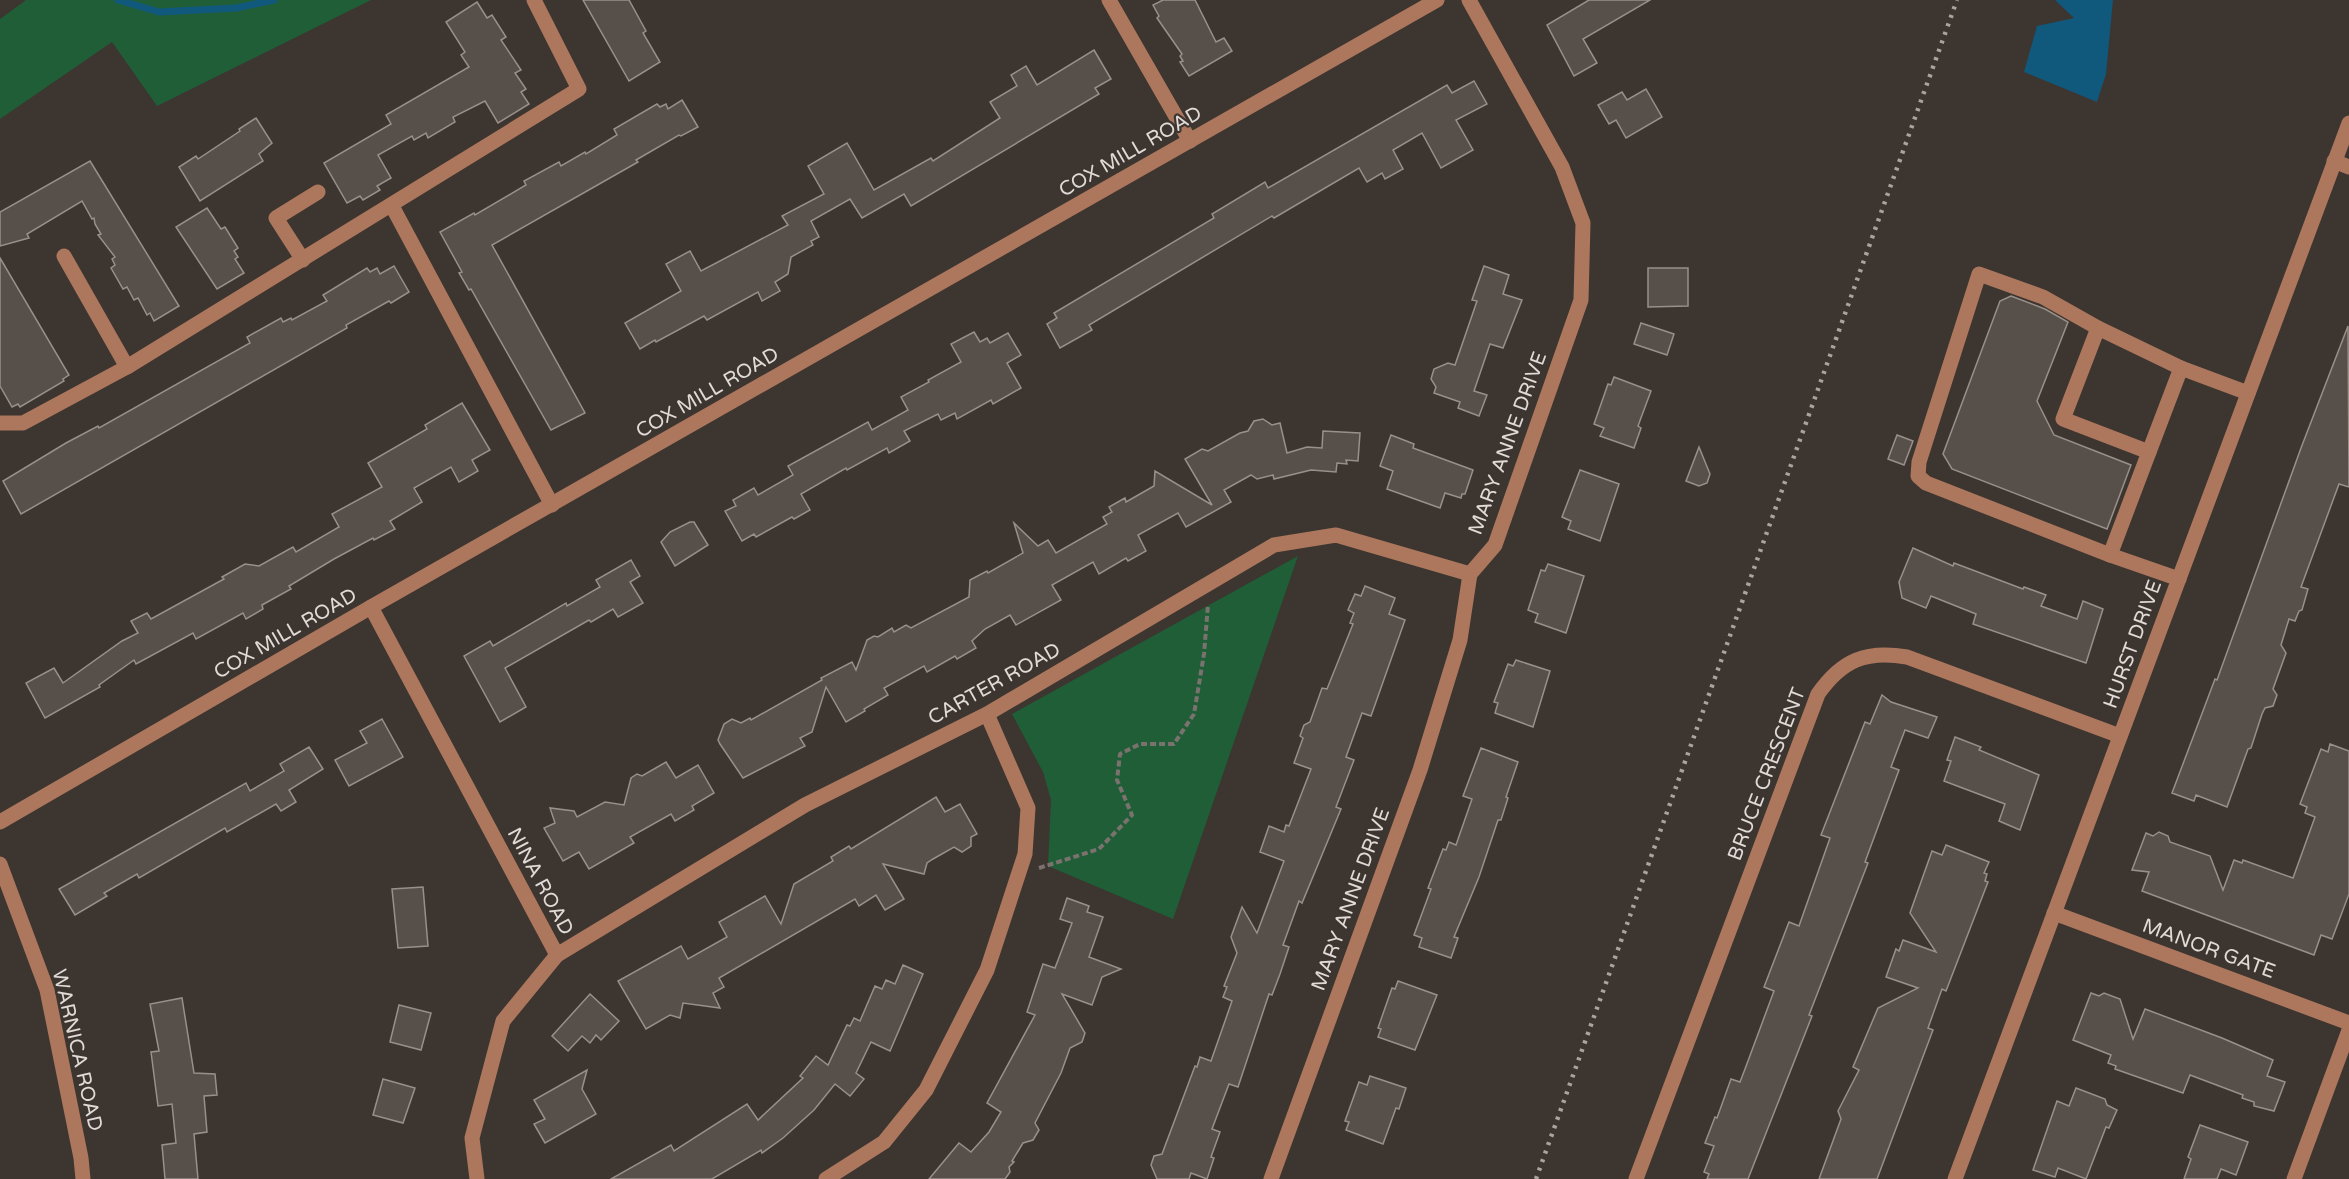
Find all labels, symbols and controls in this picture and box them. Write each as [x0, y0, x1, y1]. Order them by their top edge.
street label: COX MILL ROAD [1055, 101, 1206, 203]
street label: COX MILL ROAD [632, 342, 783, 444]
street label: MARY ANNE DRIVE [1464, 349, 1552, 538]
street label: HURST DRIVE [2099, 577, 2167, 712]
street label: COX MILL ROAD [210, 583, 361, 685]
street label: CARTER ROAD [924, 638, 1065, 730]
street label: BRUCE CRESCENT [1723, 685, 1811, 864]
street label: MARY ANNE DRIVE [1307, 805, 1395, 994]
street label: NINA ROAD [502, 824, 578, 939]
street label: MANOR GATE [2139, 914, 2278, 984]
street label: WARNICA ROAD [47, 967, 107, 1133]

